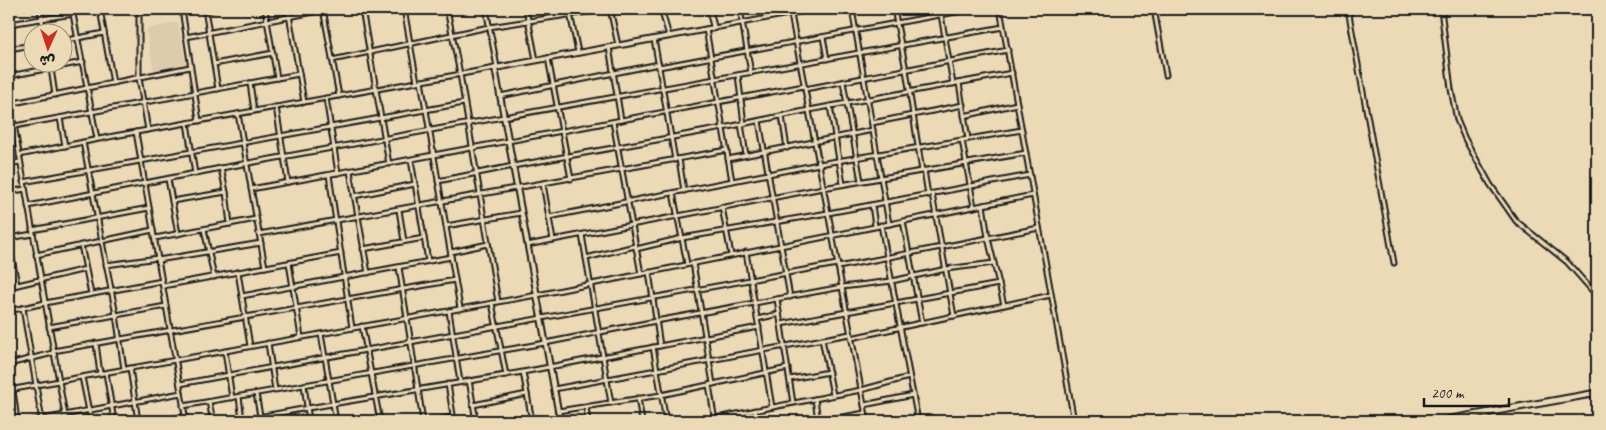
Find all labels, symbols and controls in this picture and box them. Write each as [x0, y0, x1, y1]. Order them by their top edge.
north arrow [22, 22, 72, 72]
text: ش [39, 52, 55, 69]
scale bar [1424, 375, 1508, 407]
text: 200 m [1431, 384, 1465, 403]

